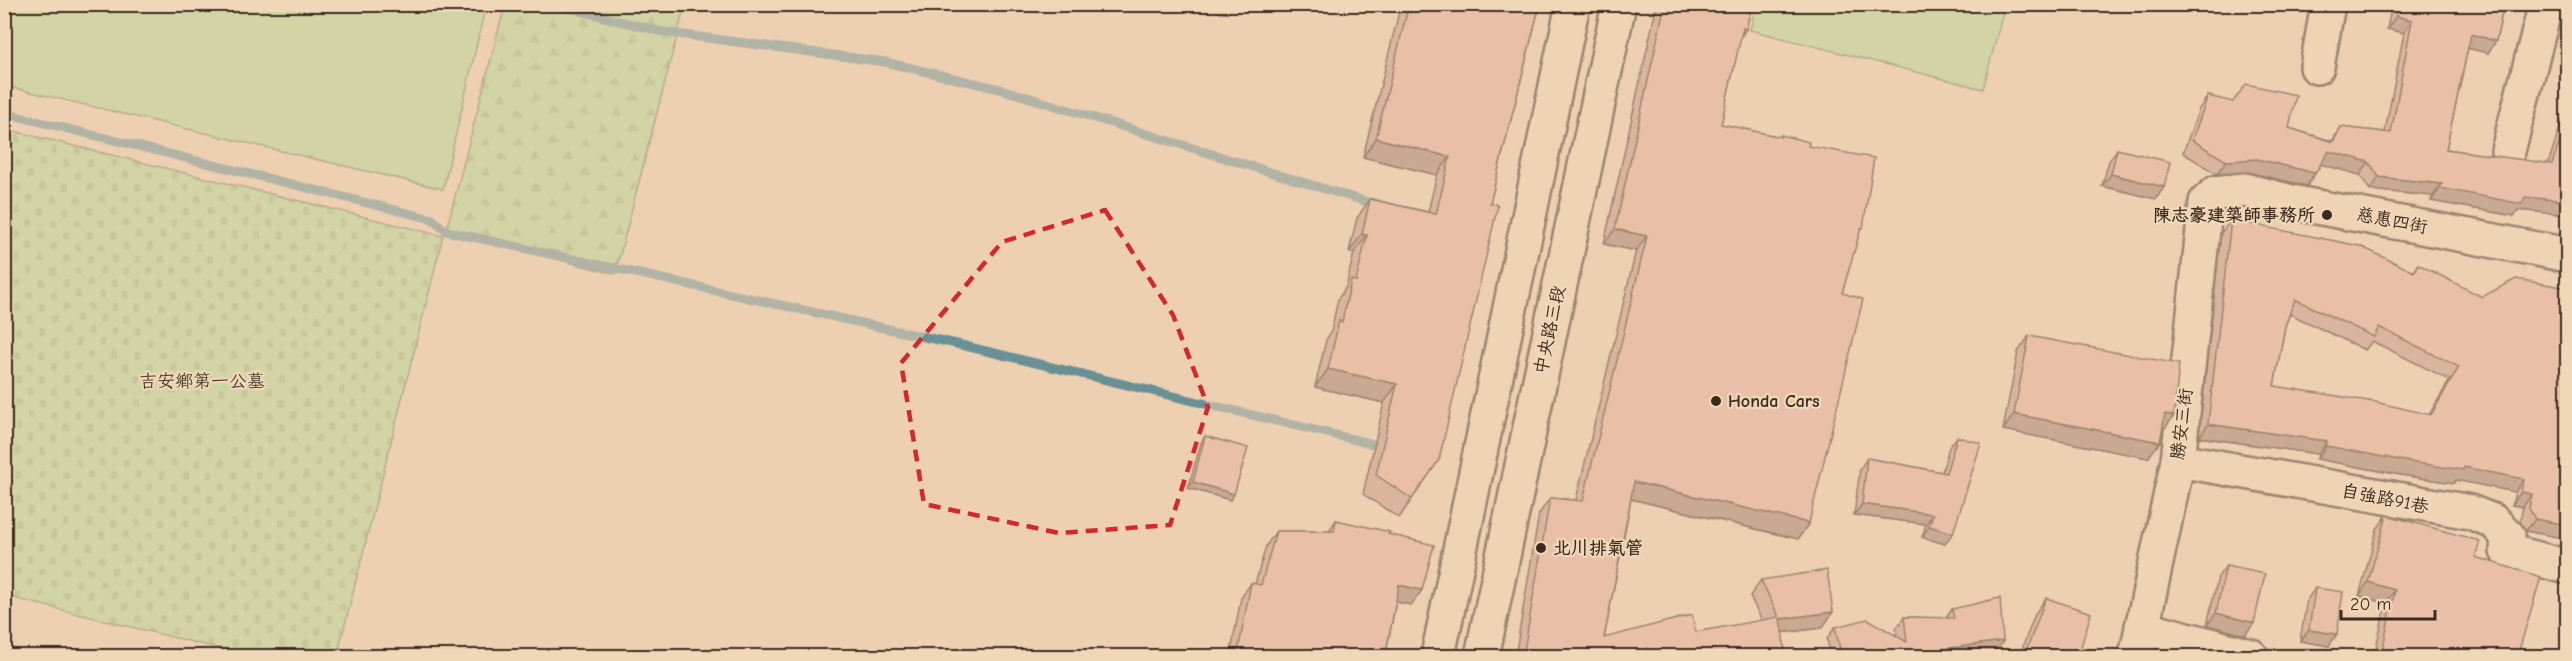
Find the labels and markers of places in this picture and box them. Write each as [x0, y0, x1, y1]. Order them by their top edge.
place label: 陳志豪建築師事務所 [2153, 205, 2315, 226]
marker: 陳志豪建築師事務所 [2320, 208, 2334, 222]
place label: Honda Cars [1728, 391, 1820, 412]
marker: Honda Cars [1709, 394, 1723, 408]
place label: 北川排氣管 [1553, 538, 1643, 559]
marker: 北川排氣管 [1534, 541, 1548, 555]

